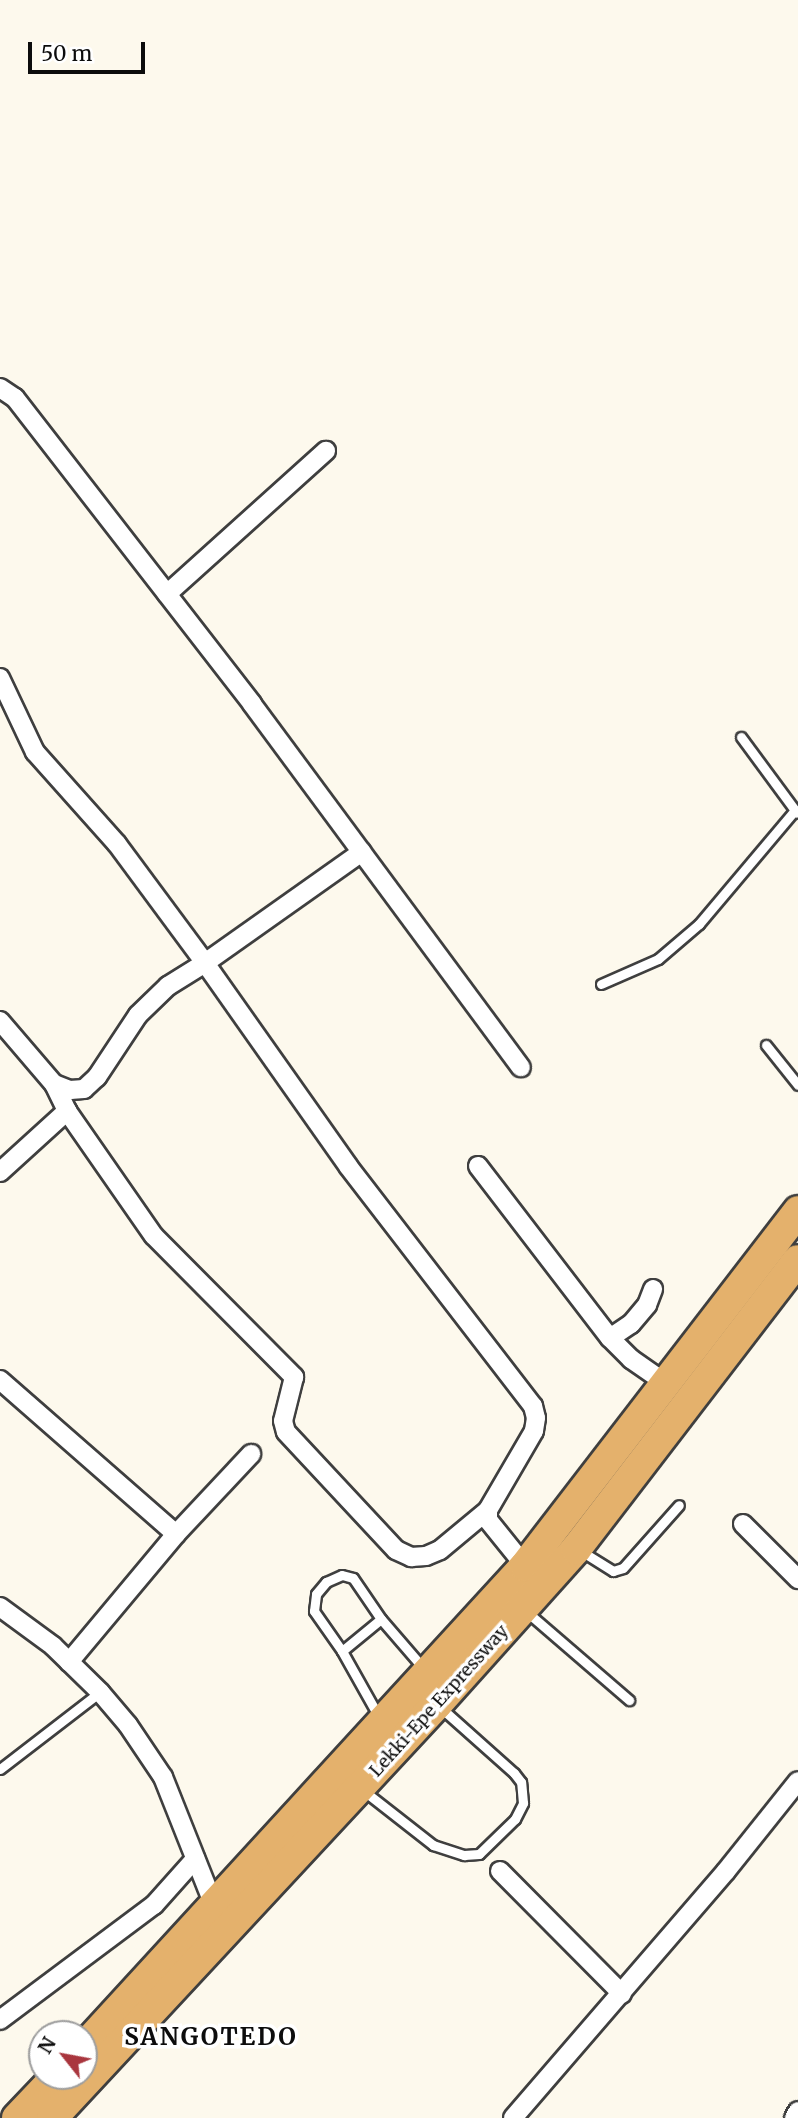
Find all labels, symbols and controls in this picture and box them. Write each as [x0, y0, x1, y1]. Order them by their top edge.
scale bar [32, 28, 149, 72]
text: 50 m [41, 40, 92, 67]
street label: Lekki-Epe Expressway [365, 1621, 513, 1781]
north arrow [28, 2020, 98, 2090]
district label: SANGOTEDO [125, 2023, 297, 2051]
text: N [33, 2033, 61, 2058]

